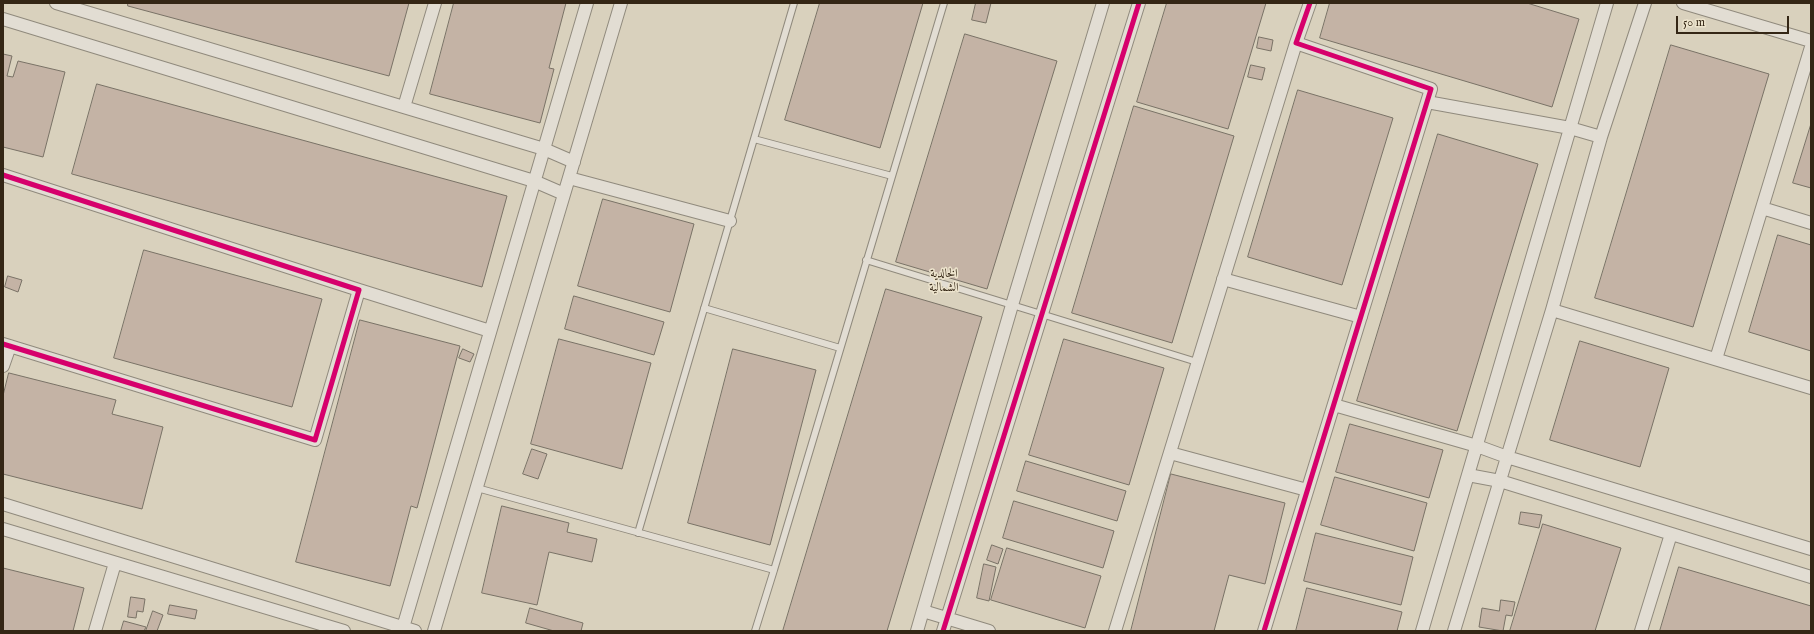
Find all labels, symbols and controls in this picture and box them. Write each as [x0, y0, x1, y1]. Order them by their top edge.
scale bar [1678, 8, 1791, 34]
text: 50 m [1683, 15, 1705, 30]
district label: الخالدية الشمالية [929, 268, 959, 296]

